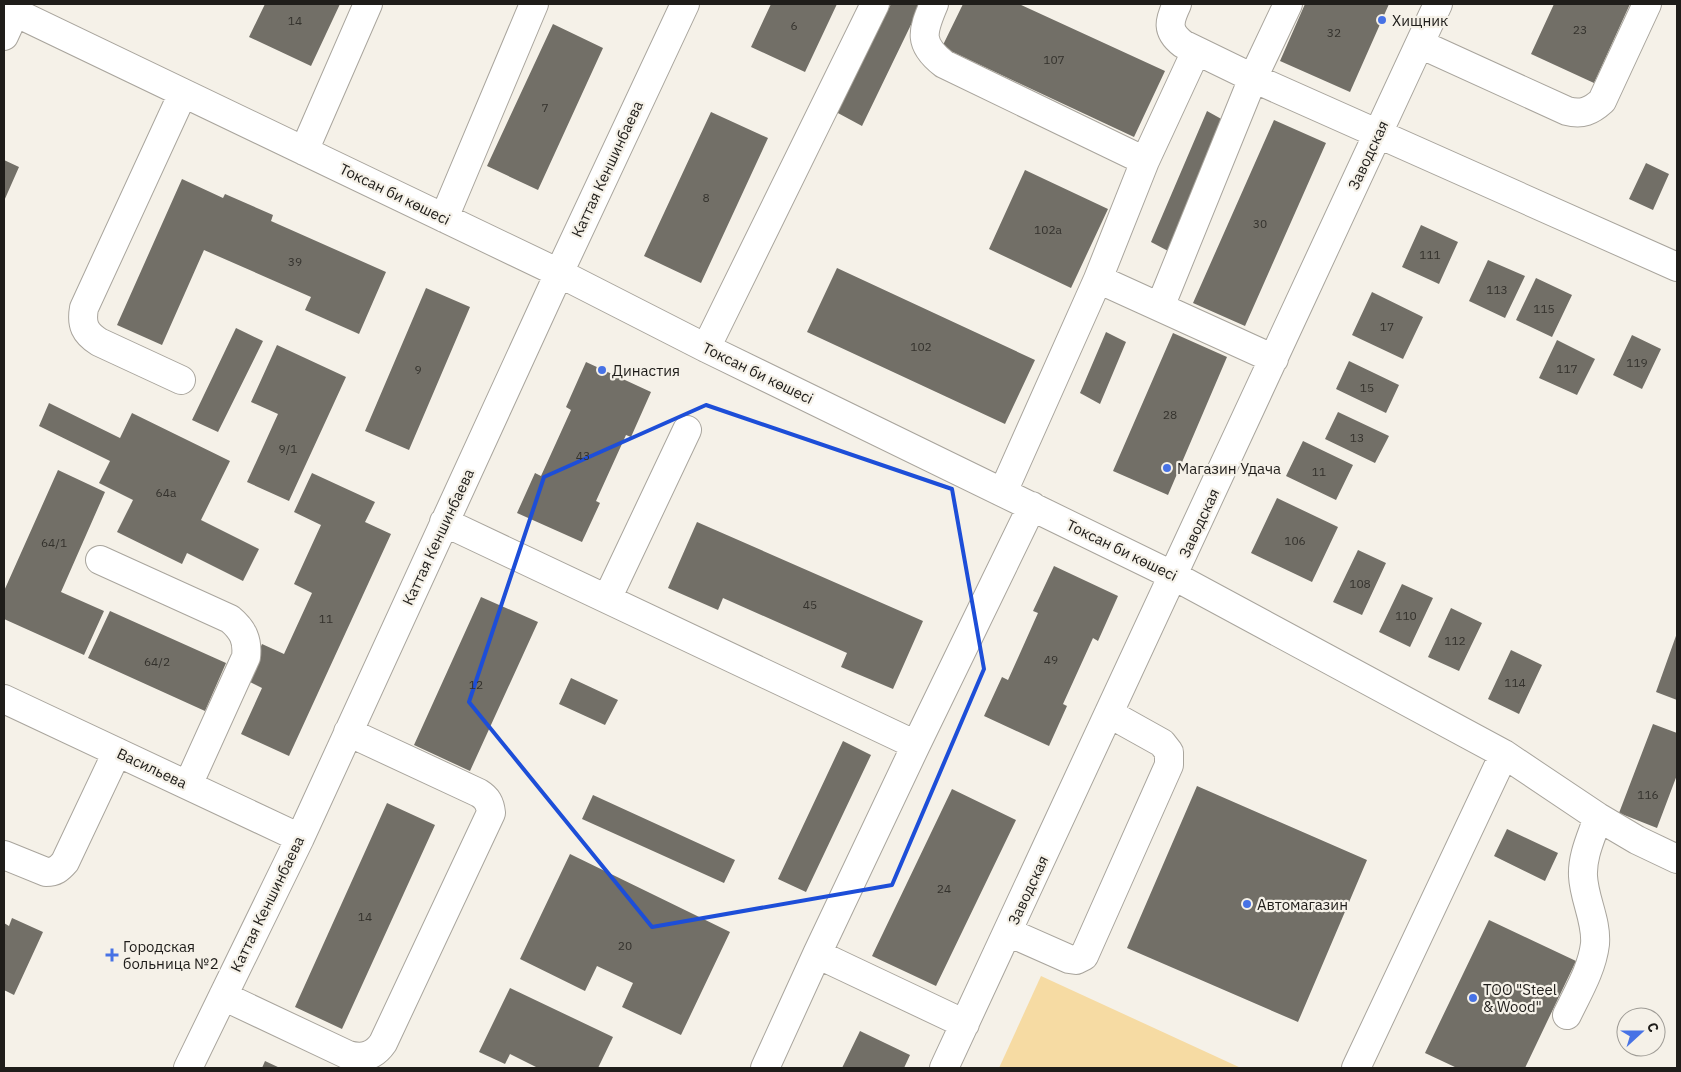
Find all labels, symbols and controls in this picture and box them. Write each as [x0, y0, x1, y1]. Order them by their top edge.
place label: Хищник [1392, 11, 1448, 30]
house number: 14 [288, 13, 302, 28]
marker: Хищник [1376, 14, 1388, 26]
house number: 6 [790, 18, 798, 33]
house number: 23 [1573, 22, 1587, 37]
house number: 32 [1327, 25, 1341, 40]
house number: 107 [1043, 52, 1065, 67]
street label: Каттая Кеншинбаева [567, 98, 647, 240]
house number: 7 [541, 100, 549, 115]
street label: Заводская [1344, 117, 1392, 193]
street label: Токсан би көшесі [337, 159, 453, 229]
house number: 8 [702, 190, 710, 205]
house number: 30 [1253, 216, 1267, 231]
house number: 102а [1034, 222, 1063, 237]
house number: 111 [1419, 247, 1441, 262]
house number: 39 [288, 254, 302, 269]
house number: 113 [1486, 282, 1508, 297]
house number: 115 [1533, 301, 1555, 316]
house number: 17 [1380, 319, 1394, 334]
street label: Токсан би көшесі [700, 338, 816, 408]
house number: 102 [910, 339, 932, 354]
house number: 119 [1626, 355, 1648, 370]
place label: Династия [612, 361, 680, 380]
house number: 117 [1556, 361, 1578, 376]
house number: 9 [414, 362, 422, 377]
marker: Династия [596, 364, 608, 376]
house number: 15 [1360, 380, 1374, 395]
house number: 28 [1163, 407, 1177, 422]
house number: 13 [1350, 430, 1364, 445]
house number: 9/1 [279, 441, 298, 456]
house number: 43 [576, 448, 590, 463]
place label: Магазин Удача [1177, 459, 1281, 478]
marker: Магазин Удача [1161, 462, 1173, 474]
house number: 11 [1312, 464, 1326, 479]
street label: Каттая Кеншинбаева [398, 466, 478, 608]
house number: 64а [156, 485, 177, 500]
street label: Заводская [1175, 485, 1223, 561]
street label: Токсан би көшесі [1064, 515, 1180, 585]
house number: 106 [1284, 533, 1306, 548]
house number: 64/1 [41, 535, 67, 550]
house number: 108 [1349, 576, 1371, 591]
house number: 45 [803, 597, 817, 612]
house number: 110 [1395, 608, 1417, 623]
house number: 11 [319, 611, 333, 626]
house number: 112 [1444, 633, 1466, 648]
house number: 49 [1044, 652, 1058, 667]
house number: 64/2 [144, 654, 170, 669]
house number: 114 [1504, 675, 1526, 690]
house number: 12 [469, 677, 483, 692]
street label: Васильева [114, 744, 190, 792]
house number: 116 [1637, 787, 1659, 802]
street label: Каттая Кеншинбаева [226, 833, 308, 975]
street label: Заводская [1004, 852, 1052, 928]
house number: 24 [937, 881, 951, 896]
place label: Автомагазин [1257, 895, 1348, 914]
marker: Автомагазин [1241, 898, 1253, 910]
house number: 14 [358, 909, 372, 924]
place label: Городская больница №2 [123, 937, 219, 973]
house number: 20 [618, 938, 632, 953]
marker: Городская больница №2 [105, 948, 119, 962]
place label: TOO "Steel & Wood" [1483, 980, 1557, 1016]
marker: TOO "Steel & Wood" [1467, 992, 1479, 1004]
north arrow [1616, 1007, 1666, 1057]
text: С [1643, 1020, 1663, 1035]

